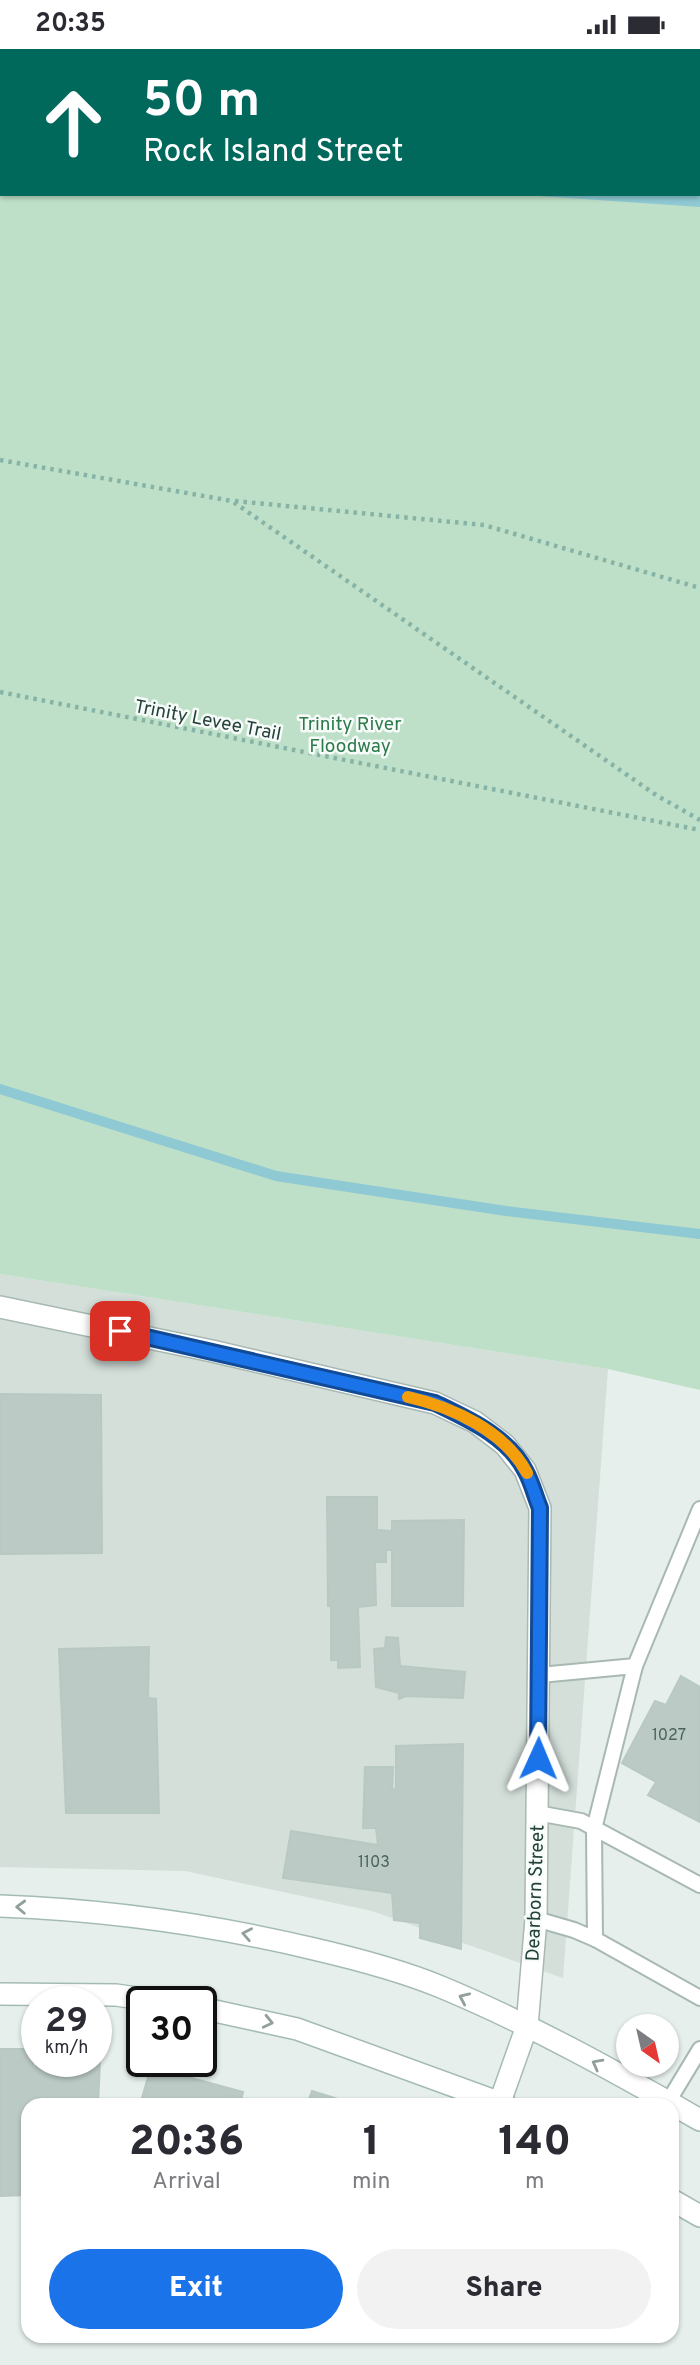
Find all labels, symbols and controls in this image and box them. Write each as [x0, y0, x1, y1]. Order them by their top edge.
text: 20:35 [35, 8, 106, 41]
text: 50 m [143, 72, 260, 134]
icon: ahead [28, 77, 119, 168]
text: Rock Island Street [143, 133, 404, 173]
street label: Trinity Levee Trail [132, 695, 283, 747]
park label: Trinity River Floodway [298, 713, 402, 759]
pin [90, 1301, 150, 1361]
icon: arrive [101, 1312, 139, 1350]
position arrow [501, 1721, 575, 1795]
house number: 1027 [652, 1726, 686, 1746]
street label: Dearborn Street [522, 1824, 550, 1962]
house number: 1103 [358, 1853, 390, 1873]
one-way arrow [15, 1899, 26, 1914]
one-way arrow [241, 1927, 252, 1942]
speed limit sign: 30 [126, 1986, 217, 2077]
one-way arrow [459, 1992, 471, 2006]
text: 29 [45, 2000, 88, 2044]
one-way arrow [262, 2014, 274, 2028]
north arrow [616, 2014, 679, 2077]
map controls [616, 2014, 679, 2077]
text: km/h [45, 2037, 88, 2060]
one-way arrow [592, 2059, 604, 2072]
text: 20:36 [129, 2117, 244, 2170]
text: 1 [363, 2117, 380, 2170]
text: 140 [498, 2117, 571, 2170]
text: Arrival [152, 2168, 221, 2197]
text: min [352, 2168, 390, 2197]
text: m [525, 2168, 544, 2197]
button: Exit [49, 2249, 343, 2329]
button: Share [357, 2249, 651, 2329]

